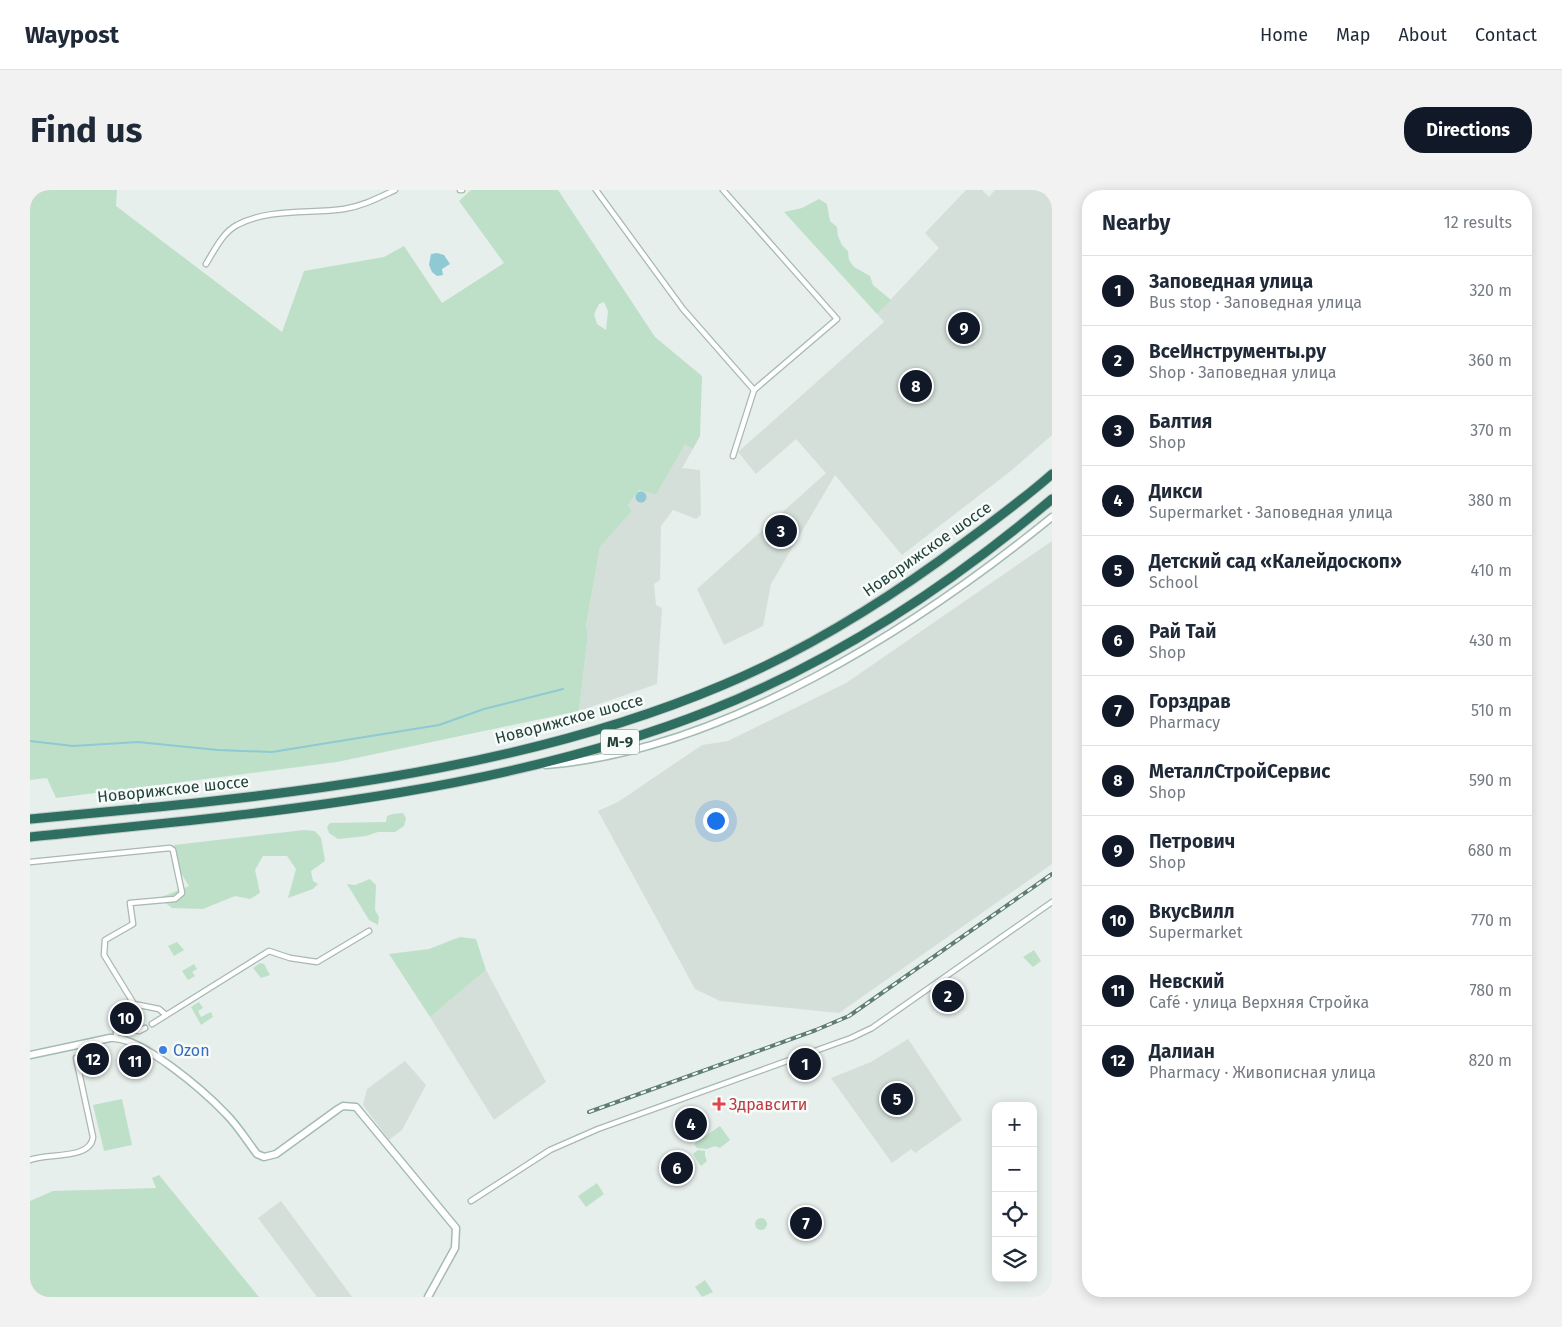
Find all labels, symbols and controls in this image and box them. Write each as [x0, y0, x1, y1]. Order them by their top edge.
text: Waypost [25, 21, 119, 49]
text: Home [1260, 24, 1308, 46]
text: Map [1336, 24, 1370, 46]
text: About [1398, 24, 1447, 46]
text: Contact [1475, 24, 1537, 46]
button: Directions [1404, 107, 1532, 153]
text: Find us [30, 109, 142, 151]
text: Nearby [1102, 210, 1170, 236]
text: 12 results [1444, 213, 1512, 232]
text: Заповедная улица [1149, 270, 1313, 293]
text: 1 [1114, 281, 1122, 300]
text: 320 m [1469, 281, 1512, 300]
text: Bus stop · Заповедная улица [1149, 293, 1362, 312]
pin: 9 [948, 309, 980, 347]
text: ВсеИнструменты.ру [1149, 340, 1326, 363]
text: 2 [1114, 351, 1122, 370]
text: 360 m [1469, 351, 1512, 370]
text: Shop · Заповедная улица [1149, 363, 1336, 382]
pin: 8 [900, 367, 932, 405]
text: Балтия [1149, 410, 1212, 433]
text: 3 [1114, 421, 1122, 440]
text: 370 m [1470, 421, 1512, 440]
text: Shop [1149, 433, 1186, 452]
text: Дикси [1149, 480, 1203, 503]
text: 4 [1113, 491, 1123, 510]
text: 380 m [1468, 491, 1512, 510]
street label: Новорижское шоссе [859, 497, 995, 601]
text: Supermarket · Заповедная улица [1149, 503, 1393, 522]
pin: 3 [765, 512, 797, 550]
text: Детский сад «Калейдоскоп» [1149, 550, 1402, 573]
text: 5 [1114, 561, 1122, 580]
text: 410 m [1471, 561, 1512, 580]
text: School [1149, 573, 1198, 592]
text: Рай Тай [1149, 620, 1217, 643]
text: 6 [1113, 631, 1123, 650]
text: 430 m [1469, 631, 1512, 650]
text: Shop [1149, 643, 1186, 662]
street label: Новорижское шоссе [493, 690, 645, 748]
text: Горздрав [1149, 690, 1231, 713]
text: 7 [1114, 701, 1122, 720]
text: 510 m [1471, 701, 1512, 720]
text: Pharmacy [1149, 713, 1220, 732]
road number: М-9 [601, 730, 639, 754]
text: МеталлСтройСервис [1149, 760, 1330, 783]
text: 8 [1113, 771, 1123, 790]
text: 590 m [1469, 771, 1512, 790]
street label: Новорижское шоссе [96, 772, 250, 806]
text: Shop [1149, 783, 1186, 802]
your location [703, 808, 729, 834]
text: Петрович [1149, 830, 1235, 853]
text: 9 [1114, 841, 1122, 860]
text: 680 m [1468, 841, 1512, 860]
text: Shop [1149, 853, 1186, 872]
text: ВкусВилл [1149, 900, 1235, 923]
text: 10 [1110, 911, 1126, 930]
text: 770 m [1471, 911, 1512, 930]
text: Supermarket [1149, 923, 1243, 942]
text: Невский [1149, 970, 1225, 993]
pin: 2 [932, 977, 964, 1015]
text: 11 [1111, 981, 1125, 1000]
text: 780 m [1470, 981, 1512, 1000]
text: Café · улица Верхняя Стройка [1149, 993, 1369, 1012]
pin: 10 [110, 999, 142, 1037]
pin: 12 [77, 1040, 109, 1078]
text: Далиан [1149, 1040, 1215, 1063]
place label: Ozon [173, 1041, 210, 1060]
pin: 11 [119, 1042, 151, 1080]
marker: Ozon [157, 1044, 169, 1056]
pin: 1 [789, 1045, 821, 1083]
text: 12 [1110, 1051, 1126, 1070]
text: 820 m [1469, 1051, 1512, 1070]
text: Pharmacy · Живописная улица [1149, 1063, 1376, 1082]
pin: 5 [881, 1080, 913, 1118]
place label: Здравсити [729, 1095, 807, 1114]
marker: Здравсити [713, 1098, 725, 1110]
map controls [992, 1102, 1037, 1282]
button: + [992, 1102, 1037, 1147]
pin: 4 [675, 1105, 707, 1143]
button: − [992, 1147, 1037, 1192]
pin: 6 [661, 1149, 693, 1187]
button: locate [992, 1192, 1037, 1237]
pin: 7 [790, 1204, 822, 1242]
button: layers [992, 1237, 1037, 1282]

